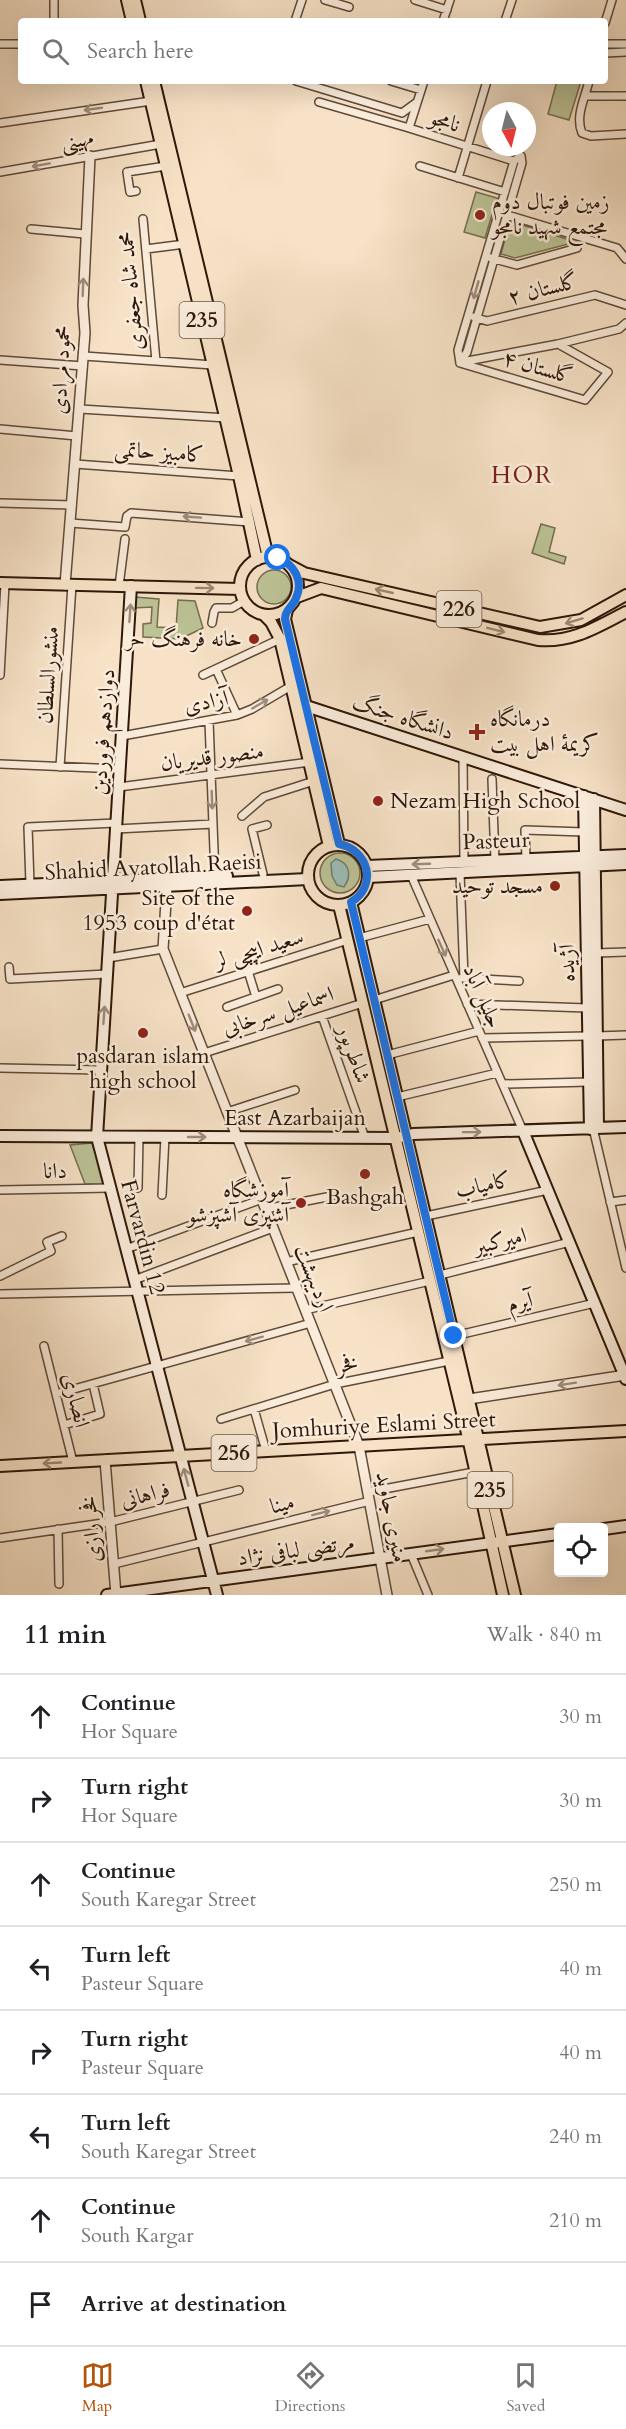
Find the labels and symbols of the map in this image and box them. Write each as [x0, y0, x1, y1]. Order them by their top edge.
street label: نامجو [424, 101, 464, 140]
north arrow [482, 102, 536, 156]
one-way arrow [84, 104, 103, 115]
street label: مهینی [58, 122, 96, 158]
one-way arrow [32, 160, 51, 171]
place label: زمین فوتبال دوم مجتمع شهید نامجو [490, 187, 610, 246]
marker: زمین فوتبال دوم مجتمع شهید نامجو [473, 208, 487, 222]
street label: محمد شاه جعفری [111, 230, 151, 352]
street label: گلستان ۲ [505, 266, 581, 312]
one-way arrow [78, 277, 89, 297]
one-way arrow [470, 280, 481, 299]
road number: 235 [180, 302, 224, 338]
street label: محمود مرادی [44, 325, 78, 415]
street label: گلستان ۴ [500, 343, 576, 391]
street label: کامبیز حاتمی [113, 434, 205, 470]
district label: HOR [491, 459, 553, 492]
one-way arrow [182, 512, 202, 523]
route start [264, 544, 290, 570]
one-way arrow [195, 582, 215, 594]
one-way arrow [374, 585, 393, 597]
road number: 226 [436, 591, 482, 627]
one-way arrow [124, 603, 135, 623]
one-way arrow [565, 616, 584, 627]
place label: خانه فرهنگ حر [124, 624, 242, 654]
street label: منشورالسلطان [30, 625, 66, 725]
one-way arrow [485, 625, 505, 636]
marker: خانه فرهنگ حر [247, 632, 261, 646]
street label: دوازدهم فروردین [84, 668, 127, 797]
street label: آزادی [181, 682, 233, 721]
street label: دانشگاه جنگ [349, 687, 457, 747]
one-way arrow [251, 698, 268, 710]
place label: درمانگاه کریمهٔ اهل بیت [490, 704, 599, 759]
marker: درمانگاه کریمهٔ اهل بیت [468, 723, 486, 741]
street label: منصور قدیریان [159, 736, 265, 778]
place label: Nezam High School [390, 786, 580, 816]
one-way arrow [206, 790, 218, 810]
marker: Nezam High School [371, 794, 385, 808]
street label: Pasteur [462, 825, 531, 857]
street label: Shahid Ayatollah Raeisi [44, 846, 262, 888]
one-way arrow [412, 858, 432, 869]
place label: مسجد توحید [452, 871, 543, 901]
marker: مسجد توحید [548, 879, 562, 893]
place label: Site of the 1953 coup d'état [82, 883, 235, 938]
marker: Site of the 1953 coup d'état [240, 904, 254, 918]
street label: سعید ایپچی لر [209, 921, 307, 977]
one-way arrow [437, 938, 449, 956]
street label: آژیده [552, 942, 582, 982]
street label: جلیل آباد [456, 959, 510, 1033]
street label: اسماعیل سرخابی [219, 979, 338, 1044]
one-way arrow [99, 1006, 110, 1026]
one-way arrow [187, 1013, 198, 1031]
street label: شاطرپور [328, 1019, 378, 1088]
marker: pasdaran islam high school [136, 1026, 150, 1040]
place label: pasdaran islam high school [77, 1041, 210, 1096]
street label: East Azarbaijan [224, 1103, 367, 1133]
one-way arrow [461, 1126, 481, 1138]
one-way arrow [187, 1131, 207, 1143]
street label: دانا [43, 1156, 67, 1186]
street label: کامیاب [452, 1164, 514, 1206]
marker: Bashgah [358, 1167, 372, 1181]
place label: آموزشگاه آشپزی آشپزشو [186, 1175, 291, 1230]
street label: Farvardin 12 [113, 1176, 173, 1298]
place label: Bashgah [326, 1182, 404, 1212]
marker: آموزشگاه آشپزی آشپزشو [294, 1196, 308, 1210]
street label: امیرکبیر [468, 1220, 530, 1263]
street label: اردیبهشت [287, 1240, 341, 1316]
street label: آیرم [504, 1284, 539, 1323]
route end [440, 1322, 466, 1348]
one-way arrow [245, 1334, 264, 1345]
street label: فخر [331, 1347, 361, 1381]
street label: انصاری [55, 1369, 97, 1431]
one-way arrow [557, 1378, 577, 1389]
street label: Jomhuriye Eslami Street [269, 1404, 496, 1446]
road number: 256 [212, 1435, 256, 1471]
one-way arrow [43, 1458, 63, 1469]
one-way arrow [180, 1468, 191, 1487]
street label: منیری جاوید [368, 1469, 416, 1565]
road number: 235 [468, 1472, 512, 1508]
street label: فراهانی [117, 1474, 173, 1516]
street label: مینا [267, 1487, 297, 1521]
street label: فخر رازی [73, 1494, 109, 1564]
one-way arrow [311, 1506, 330, 1518]
street label: مرتضی لبافی نژاد [236, 1527, 356, 1573]
one-way arrow [425, 1545, 445, 1556]

